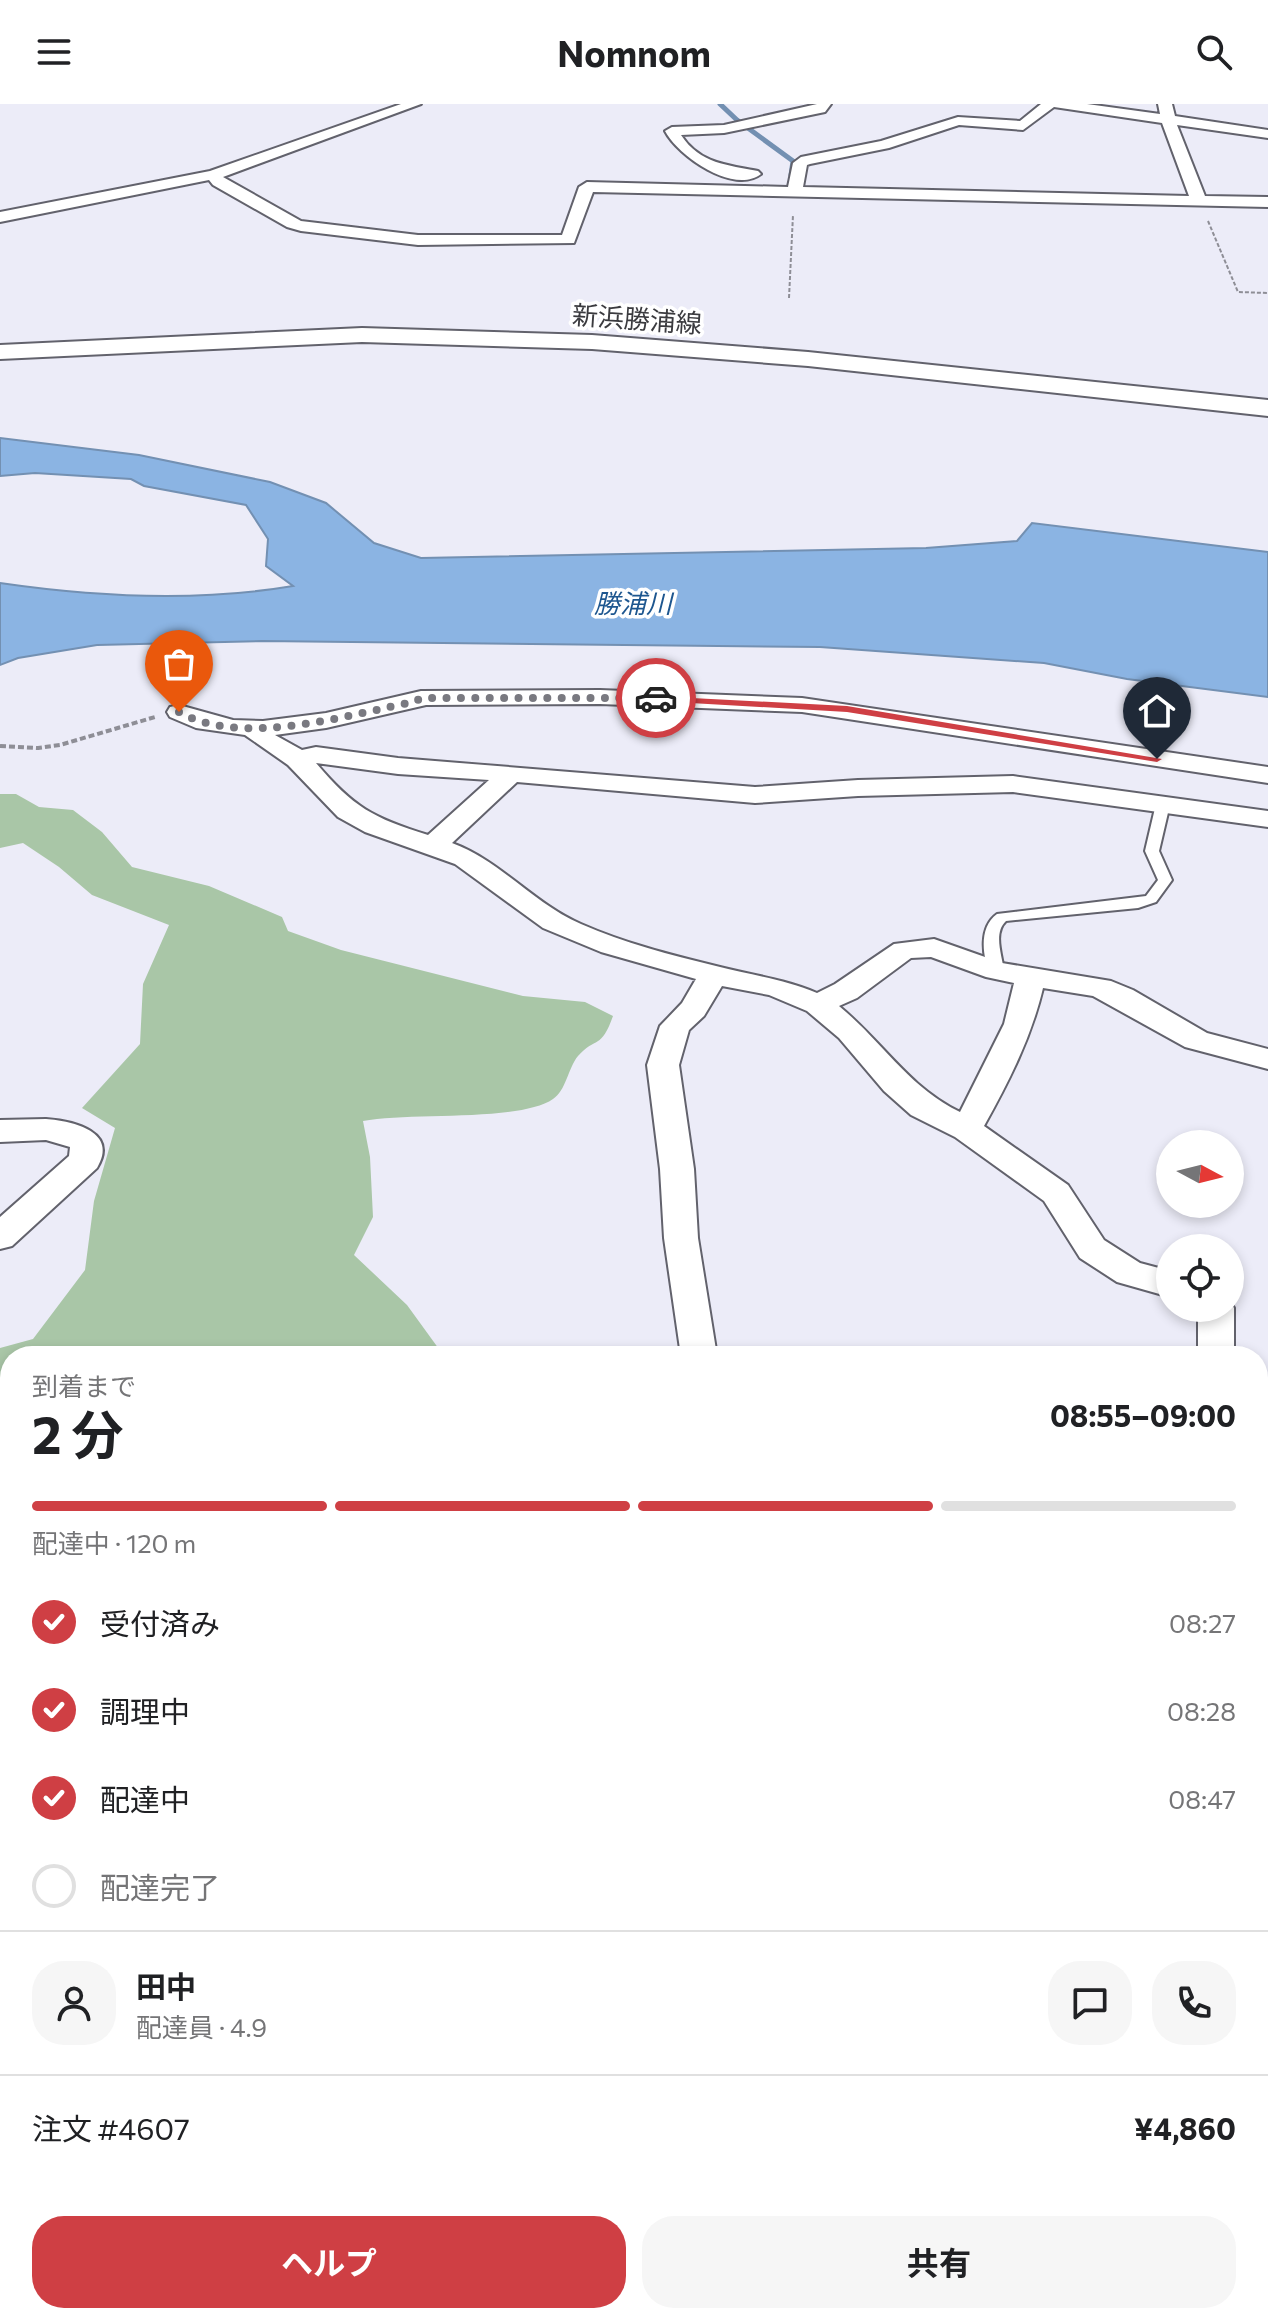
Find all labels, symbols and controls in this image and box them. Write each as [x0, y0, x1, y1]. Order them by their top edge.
icon: menu [32, 30, 76, 74]
text: Nomnom [557, 30, 711, 74]
icon: search [1192, 30, 1236, 74]
street label: 新浜勝浦線 [571, 298, 703, 338]
water label: 勝浦川 [594, 587, 675, 618]
pin [145, 630, 213, 712]
icon: bag [157, 642, 201, 686]
courier [616, 658, 696, 738]
icon: car [634, 676, 678, 720]
pin [1123, 677, 1191, 759]
icon: home [1135, 689, 1179, 733]
north arrow [1156, 1130, 1244, 1218]
map controls [1156, 1130, 1244, 1322]
button: locate [1156, 1234, 1244, 1322]
text: 到着まで [32, 1370, 136, 1401]
text: 08:55–09:00 [1050, 1396, 1236, 1433]
text: 2 分 [32, 1401, 124, 1465]
text: 配達中 · 120 m [32, 1527, 196, 1558]
icon: check [32, 1600, 76, 1644]
text: 受付済み [100, 1604, 220, 1641]
text: 08:27 [1169, 1607, 1236, 1638]
icon: check [32, 1688, 76, 1732]
text: 調理中 [100, 1692, 190, 1729]
text: 08:28 [1167, 1695, 1236, 1726]
icon: check [32, 1776, 76, 1820]
text: 配達中 [100, 1780, 190, 1817]
text: 08:47 [1168, 1783, 1236, 1814]
text: 配達完了 [100, 1868, 220, 1905]
button: person [32, 1961, 116, 2045]
button: chat [1048, 1961, 1132, 2045]
button: phone [1152, 1961, 1236, 2045]
text: 田中 [136, 1967, 196, 2004]
text: 配達員 · 4.9 [136, 2011, 267, 2042]
text: 注文 #4607 [32, 2109, 190, 2146]
text: ¥4,860 [1134, 2109, 1236, 2146]
button: ヘルプ [32, 2216, 626, 2308]
button: 共有 [642, 2216, 1236, 2308]

